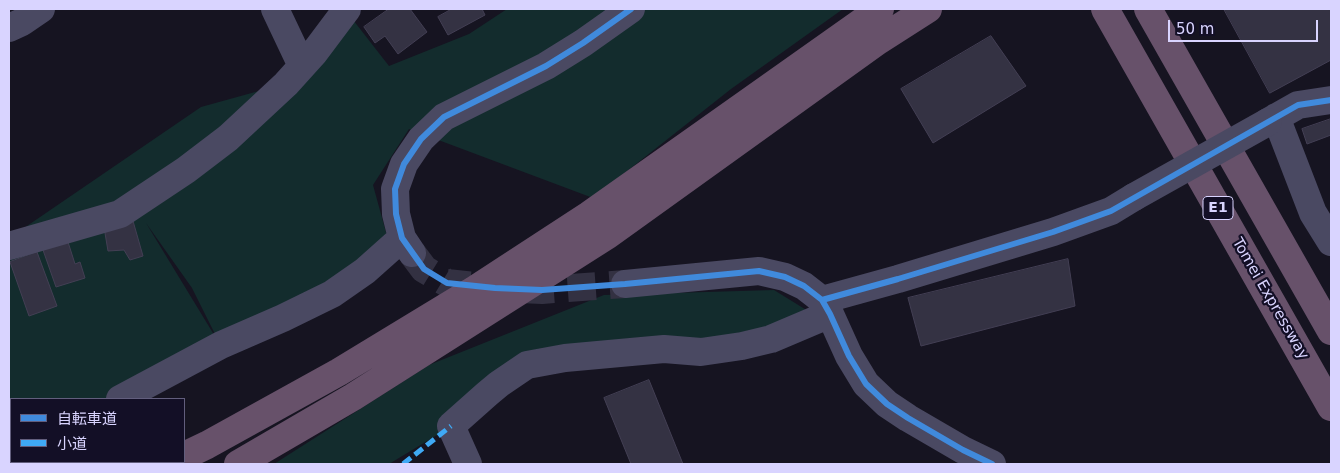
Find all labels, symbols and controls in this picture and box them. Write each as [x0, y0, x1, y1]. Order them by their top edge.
scale bar [1170, 10, 1320, 42]
text: 50 m [1176, 20, 1214, 38]
road number: E1 [1203, 197, 1233, 220]
street label: Tomei Expressway [1228, 235, 1312, 363]
legend [10, 398, 185, 463]
text: 自転車道 [57, 410, 117, 428]
text: 小道 [57, 435, 87, 453]

